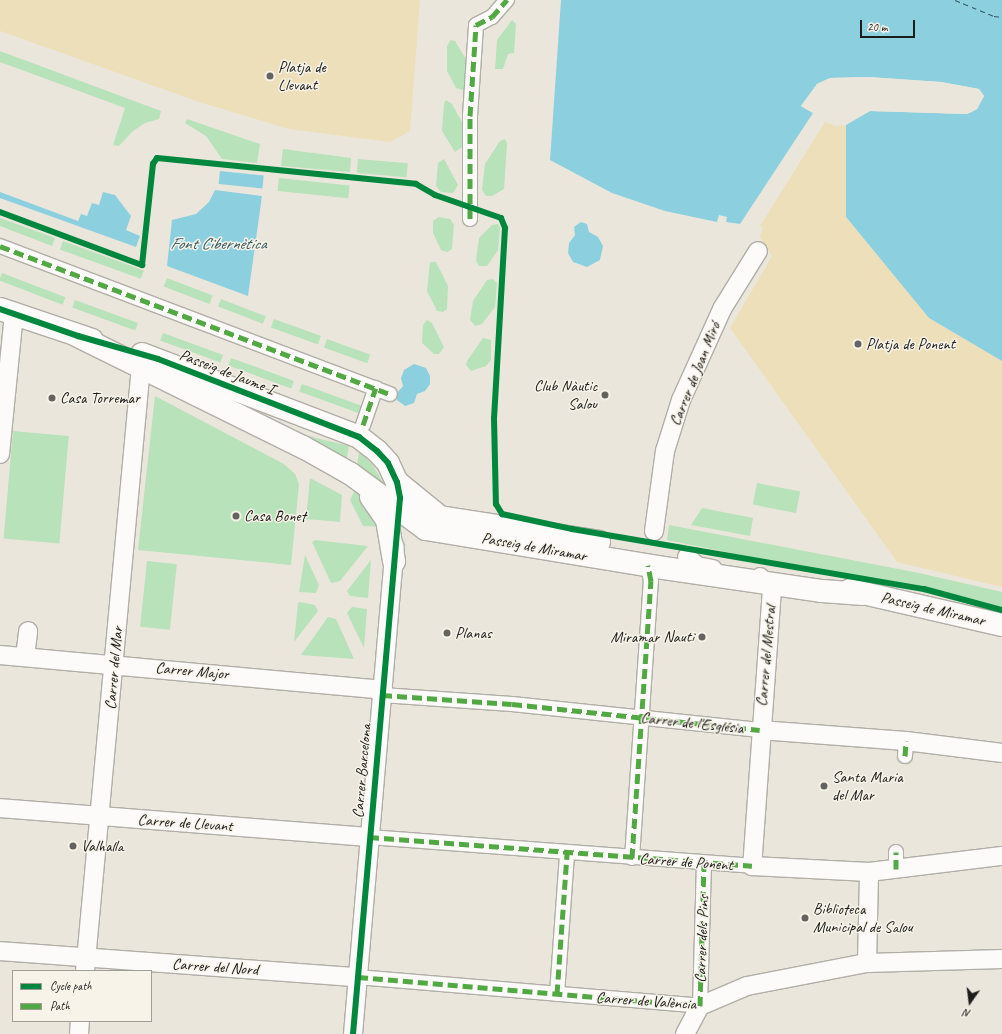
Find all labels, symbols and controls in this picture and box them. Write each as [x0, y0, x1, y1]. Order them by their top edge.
scale bar [862, 12, 917, 38]
text: 20 m [867, 19, 887, 35]
place label: Platja de Llevant [278, 57, 326, 95]
marker: Platja de Llevant [265, 71, 275, 81]
water label: Font Cibernètica [170, 234, 266, 254]
street label: Carrer de Joan Miró [665, 319, 725, 429]
place label: Platja de Ponent [866, 334, 955, 354]
marker: Platja de Ponent [853, 339, 863, 349]
street label: Passeig de Jaume I [177, 345, 277, 399]
place label: Club Nàutic Salou [534, 376, 597, 414]
place label: Casa Torremar [60, 388, 140, 408]
marker: Club Nàutic Salou [600, 390, 610, 400]
marker: Casa Torremar [47, 393, 57, 403]
place label: Casa Bonet [244, 506, 306, 526]
marker: Casa Bonet [231, 511, 241, 521]
street label: Passeig de Miramar [480, 528, 588, 566]
street label: Passeig de Miramar [879, 588, 987, 630]
street label: Carrer del Mestral [752, 605, 780, 707]
place label: Planas [455, 623, 491, 643]
street label: Carrer del Mar [101, 626, 127, 710]
place label: Miramar Nauti [610, 627, 694, 647]
marker: Planas [442, 628, 452, 638]
marker: Miramar Nauti [697, 632, 707, 642]
street label: Carrer Major [154, 658, 230, 684]
street label: Carrer de l'Església [640, 708, 744, 738]
street label: Carrer Barcelona [348, 723, 376, 819]
place label: Santa Maria del Mar [832, 767, 903, 805]
marker: Santa Maria del Mar [819, 781, 829, 791]
street label: Carrer de Llevant [137, 810, 233, 836]
place label: Valhalla [81, 836, 123, 856]
marker: Valhalla [68, 841, 78, 851]
street label: Carrer de Ponent [639, 849, 733, 875]
street label: Carrer dels Pins [691, 895, 713, 983]
place label: Biblioteca Municipal de Salou [813, 899, 913, 937]
marker: Biblioteca Municipal de Salou [800, 913, 810, 923]
street label: Carrer del Nord [171, 954, 259, 980]
legend [12, 970, 152, 1022]
text: Cycle path [50, 978, 92, 994]
north arrow [950, 982, 990, 1022]
street label: Carrer de València [595, 988, 697, 1014]
text: Path [50, 998, 70, 1014]
text: N [962, 1006, 972, 1021]

